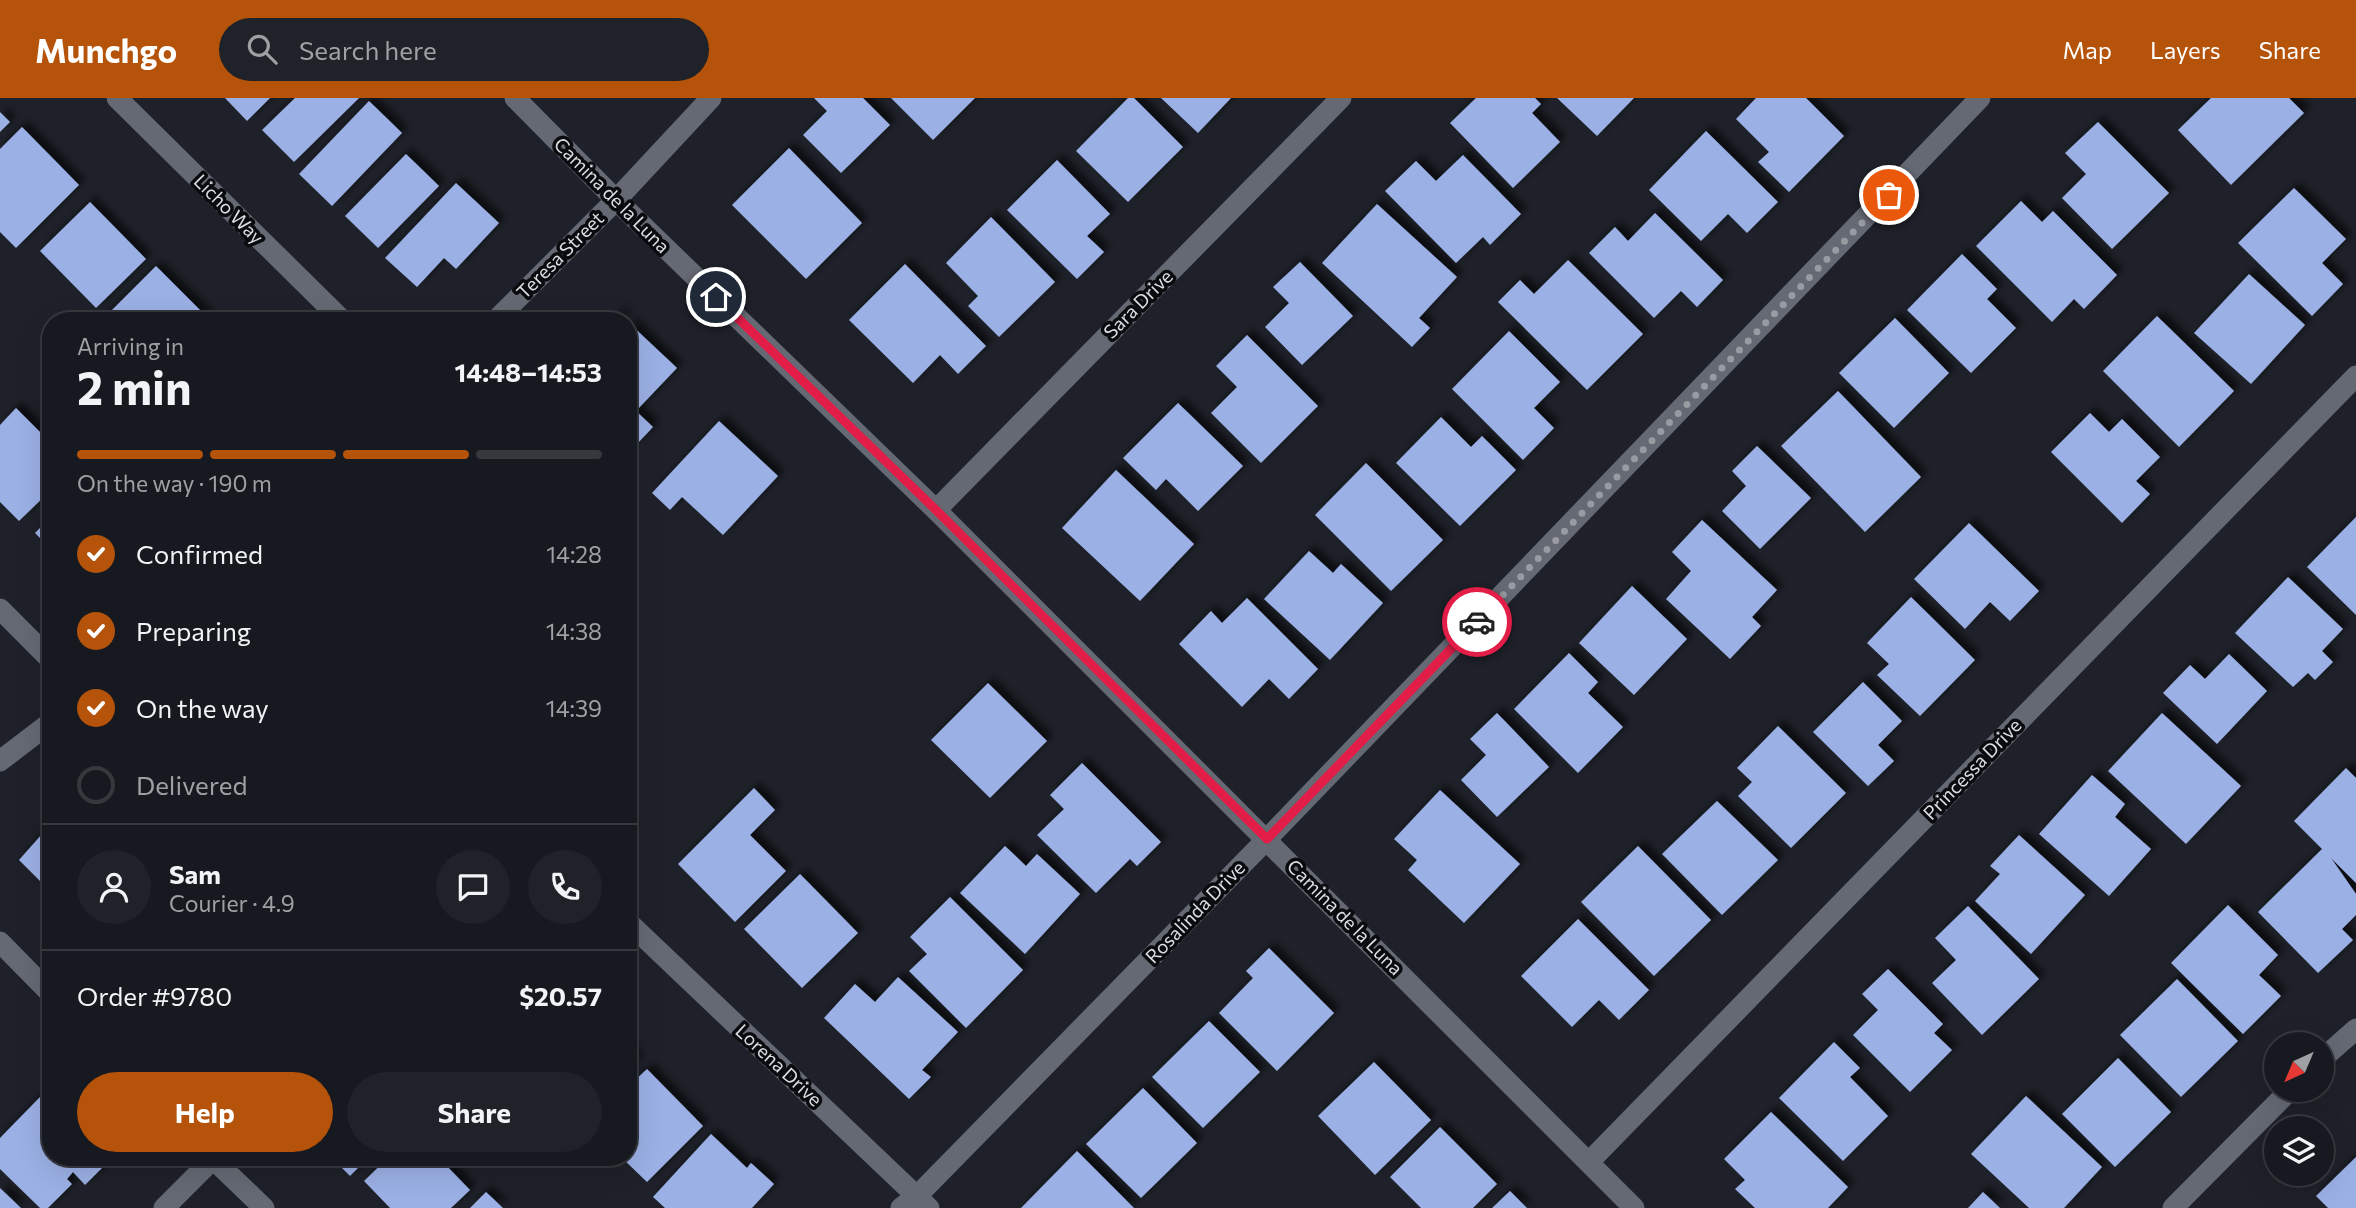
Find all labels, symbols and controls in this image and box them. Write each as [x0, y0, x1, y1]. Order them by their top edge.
search box [219, 18, 709, 81]
text: Munchgo [35, 29, 177, 70]
icon: search [243, 30, 281, 68]
text: Search here [299, 34, 437, 65]
text: Map [2063, 35, 2112, 64]
text: Layers [2150, 35, 2221, 64]
text: Share [2259, 35, 2321, 64]
street label: Camina de la Luna [550, 132, 675, 257]
pin [1859, 165, 1919, 225]
street label: Licho Way [190, 169, 269, 248]
icon: bag [1870, 176, 1908, 214]
street label: Teresa Street [511, 206, 608, 303]
street label: Sara Drive [1098, 264, 1177, 343]
pin [686, 267, 746, 327]
icon: home [697, 278, 735, 316]
text: Arriving in [77, 332, 184, 360]
text: 14:48–14:53 [455, 356, 602, 387]
text: 2 min [77, 358, 192, 414]
text: On the way · 190 m [77, 469, 272, 497]
icon: check [77, 535, 115, 573]
text: Confirmed [136, 538, 263, 569]
text: 14:28 [546, 540, 602, 568]
courier [1442, 587, 1512, 657]
icon: car [1458, 603, 1496, 641]
icon: check [77, 612, 115, 650]
text: Preparing [136, 615, 251, 646]
text: 14:38 [546, 617, 602, 645]
icon: check [77, 689, 115, 727]
text: On the way [136, 692, 269, 723]
text: 14:39 [546, 694, 602, 722]
street label: Princessa Drive [1918, 713, 2026, 824]
text: Delivered [136, 769, 247, 800]
button: person [77, 850, 151, 924]
button: chat [436, 850, 510, 924]
button: phone [528, 850, 602, 924]
street label: Camina de la Luna [1283, 854, 1408, 979]
street label: Rosalinda Drive [1140, 856, 1249, 967]
text: Sam [169, 858, 221, 889]
text: Courier · 4.9 [169, 889, 295, 917]
text: Order #9780 [77, 980, 232, 1011]
text: $20.57 [519, 980, 602, 1011]
street label: Lorena Drive [731, 1019, 827, 1111]
north arrow [2264, 1032, 2334, 1102]
map controls [2264, 1032, 2334, 1186]
button: Help [77, 1072, 333, 1152]
button: Share [347, 1072, 602, 1152]
button: layers [2264, 1116, 2334, 1186]

